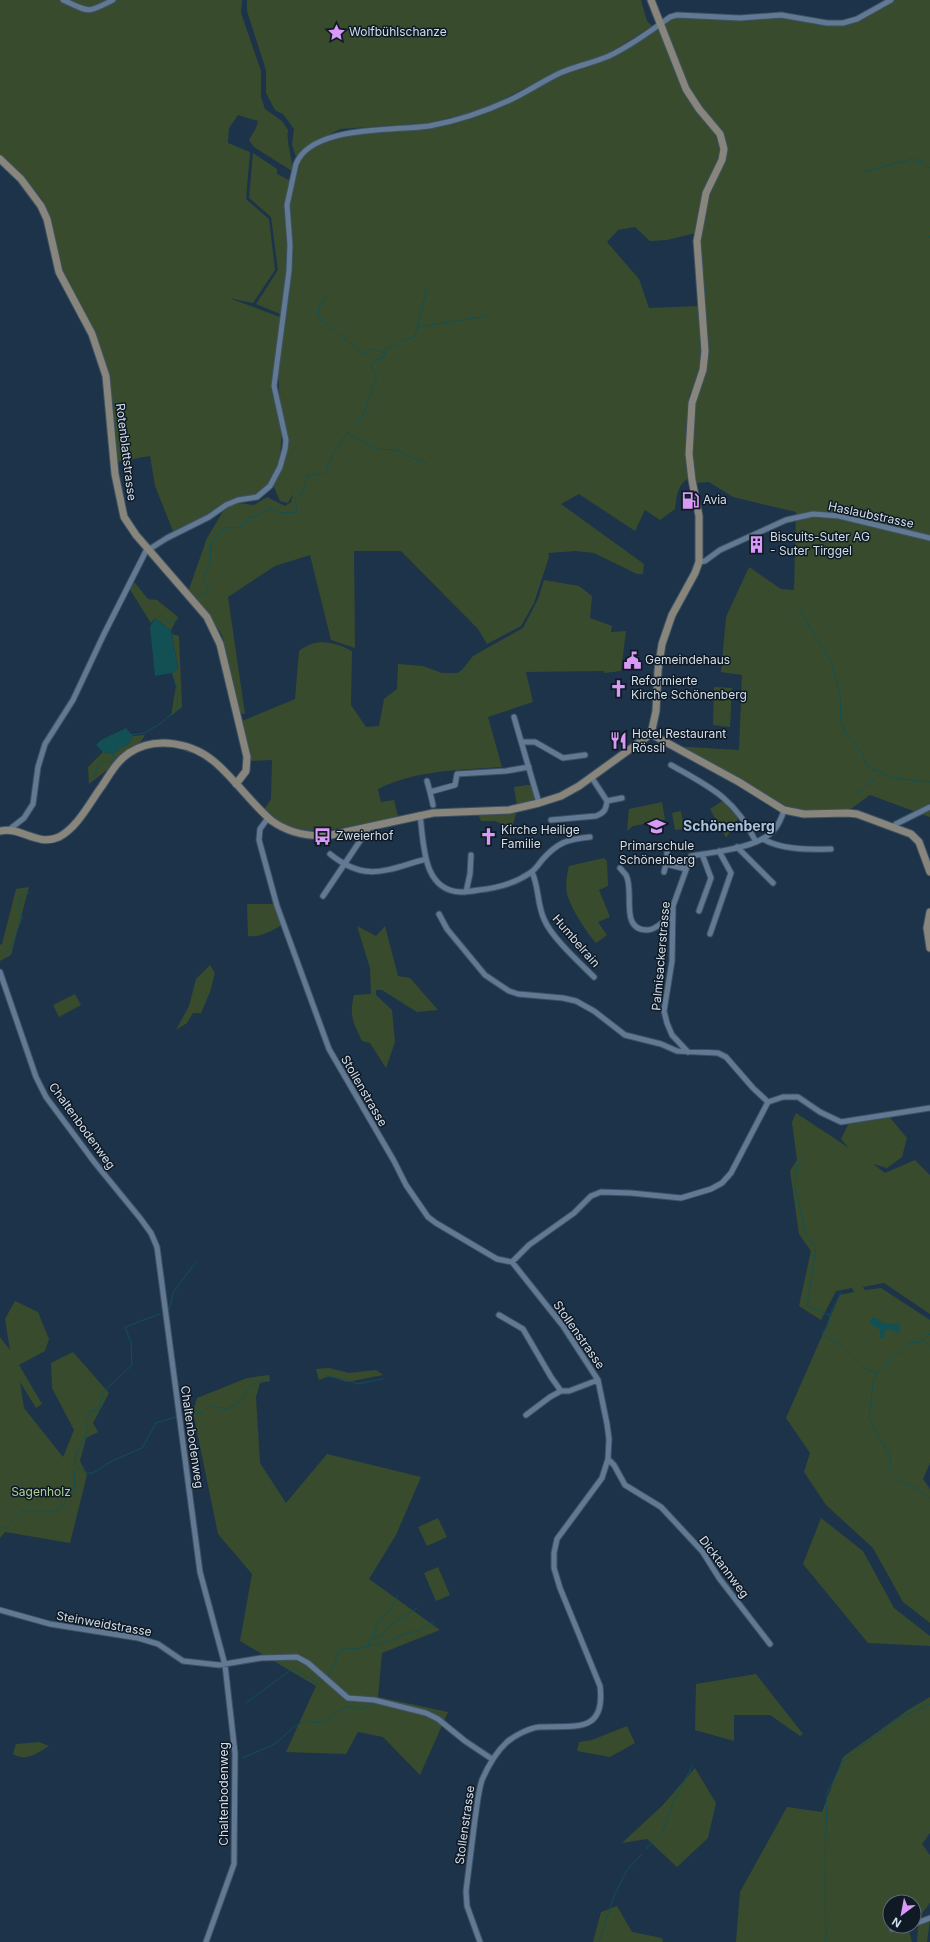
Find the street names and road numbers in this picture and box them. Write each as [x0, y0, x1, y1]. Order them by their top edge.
street label: Rotenblattstrasse [113, 402, 140, 502]
street label: Haslaubstrasse [827, 498, 915, 531]
street label: Palmisackerstrasse [648, 901, 673, 1011]
street label: Humbelrain [549, 911, 603, 970]
street label: Stollenstrasse [338, 1052, 391, 1129]
street label: Chaltenbodenweg [46, 1079, 119, 1172]
street label: Stollenstrasse [550, 1298, 608, 1372]
street label: Chaltenbodenweg [178, 1385, 207, 1489]
street label: Dicktannweg [696, 1533, 753, 1601]
street label: Steinweidstrasse [55, 1608, 153, 1639]
street label: Chaltenbodenweg [216, 1742, 231, 1846]
street label: Stollenstrasse [452, 1784, 477, 1865]

